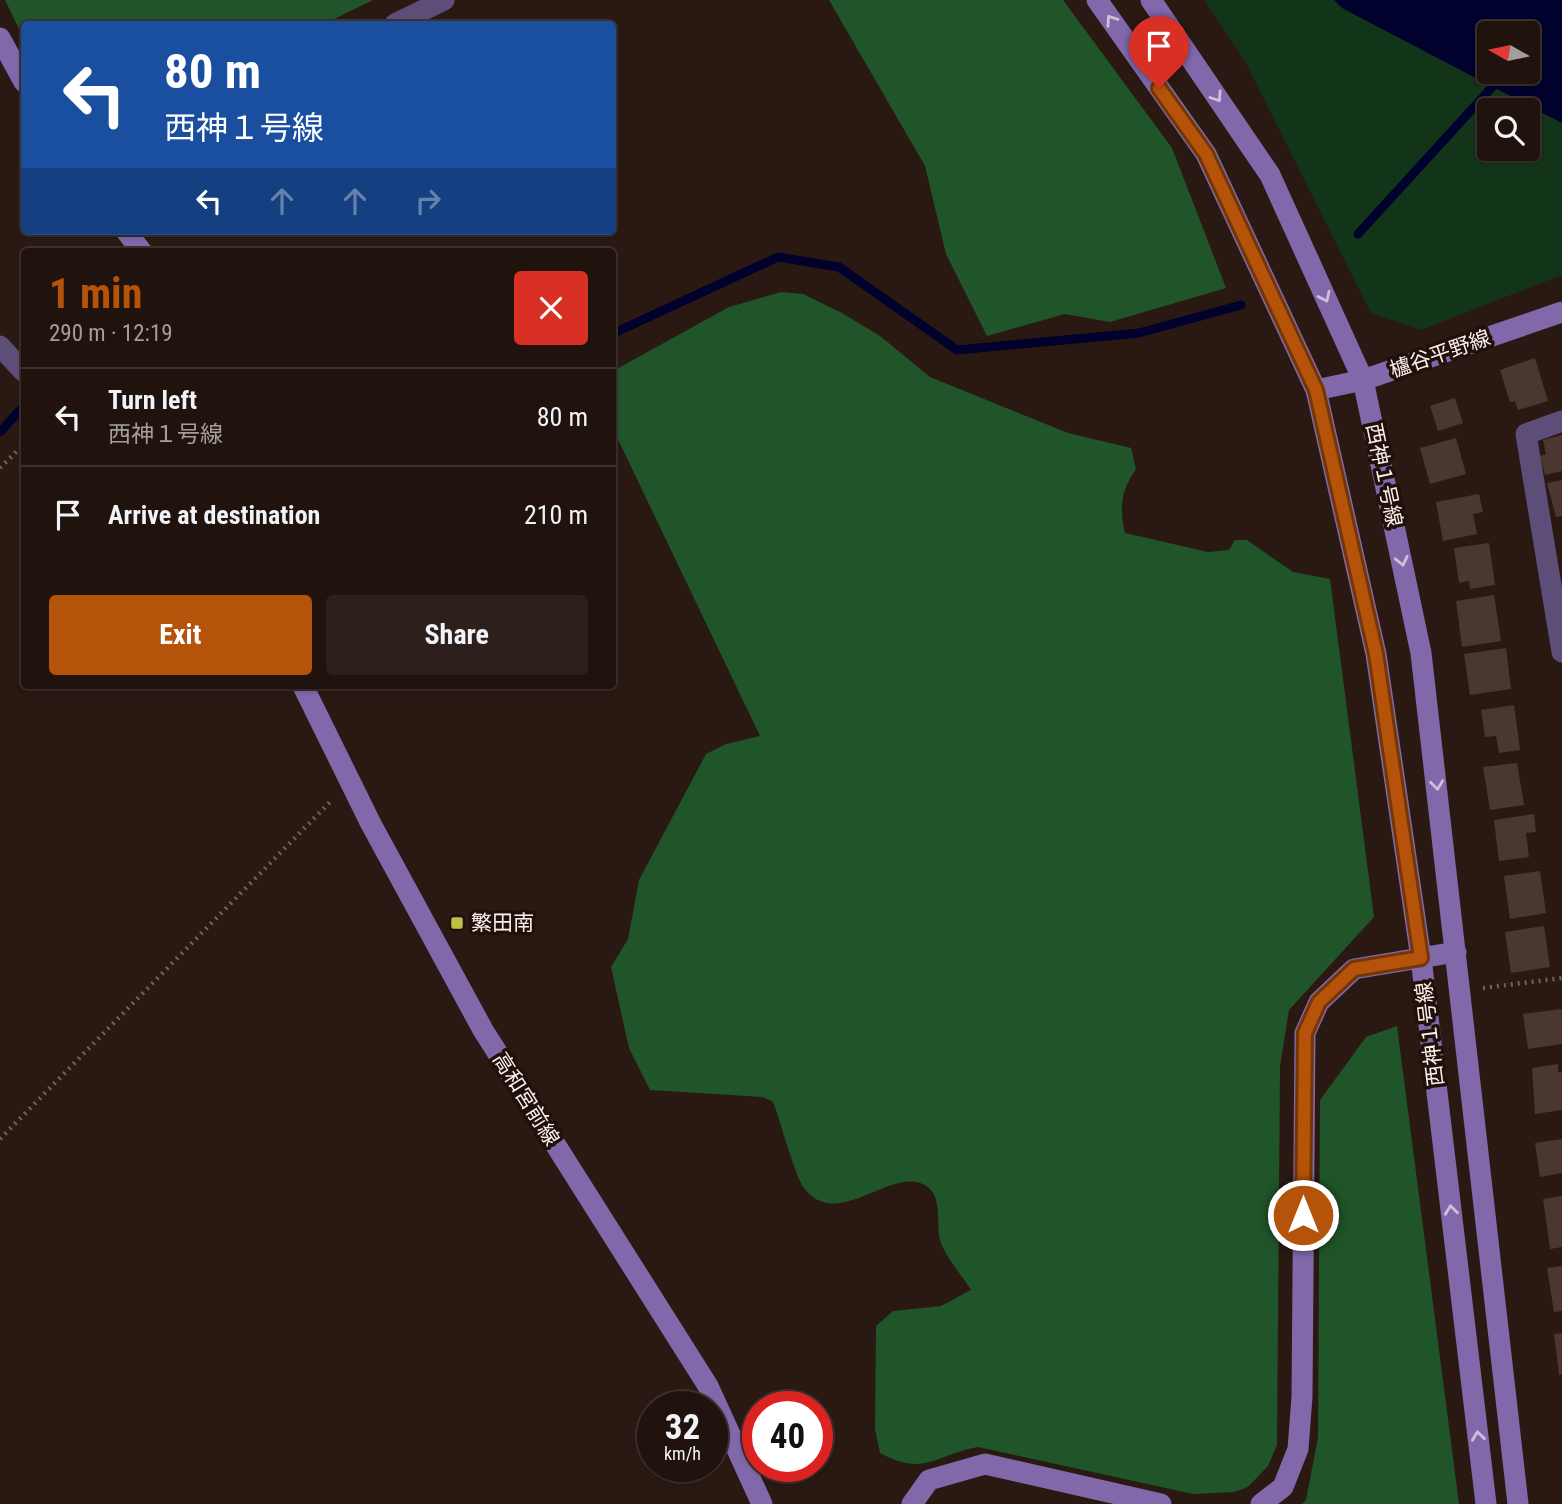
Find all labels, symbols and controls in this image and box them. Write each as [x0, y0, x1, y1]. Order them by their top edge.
one-way arrow [1107, 15, 1119, 28]
pin [1129, 16, 1189, 88]
north arrow [1477, 21, 1540, 84]
map controls [1477, 21, 1540, 161]
icon: arrive [1140, 27, 1178, 65]
text: 80 m [164, 43, 261, 100]
icon: left [49, 49, 140, 140]
one-way arrow [1209, 89, 1221, 102]
button: search [1477, 98, 1540, 161]
text: 西神１号線 [164, 109, 324, 147]
icon: left [190, 182, 228, 220]
icon: ahead [263, 182, 301, 220]
icon: ahead [336, 182, 374, 220]
icon: right [409, 182, 447, 220]
text: 1 min [49, 269, 142, 318]
button: close [514, 271, 588, 345]
one-way arrow [1317, 289, 1331, 302]
text: 290 m · 12:19 [49, 320, 173, 347]
street label: 櫨谷平野線 [1386, 326, 1494, 382]
text: Turn left [108, 385, 197, 415]
icon: left [49, 398, 87, 436]
text: 80 m [537, 402, 588, 432]
text: 西神１号線 [108, 421, 223, 448]
street label: 西神１号線 [1361, 421, 1407, 529]
icon: arrive [49, 496, 87, 534]
text: Arrive at destination [108, 500, 320, 530]
text: 210 m [524, 500, 588, 530]
one-way arrow [1393, 555, 1408, 567]
button: Exit [49, 595, 312, 675]
button: Share [326, 595, 588, 675]
one-way arrow [1429, 779, 1444, 791]
place label: 繁田南 [471, 911, 534, 935]
marker: 繁田南 [449, 915, 465, 931]
street label: 西神１号線 [1412, 980, 1448, 1088]
street label: 高和宮前線 [488, 1048, 564, 1150]
position arrow [1266, 1178, 1340, 1252]
one-way arrow [1444, 1204, 1459, 1215]
speed limit sign: 40 [742, 1391, 833, 1482]
text: 32 [665, 1407, 700, 1448]
one-way arrow [1470, 1430, 1485, 1442]
text: km/h [664, 1443, 701, 1464]

